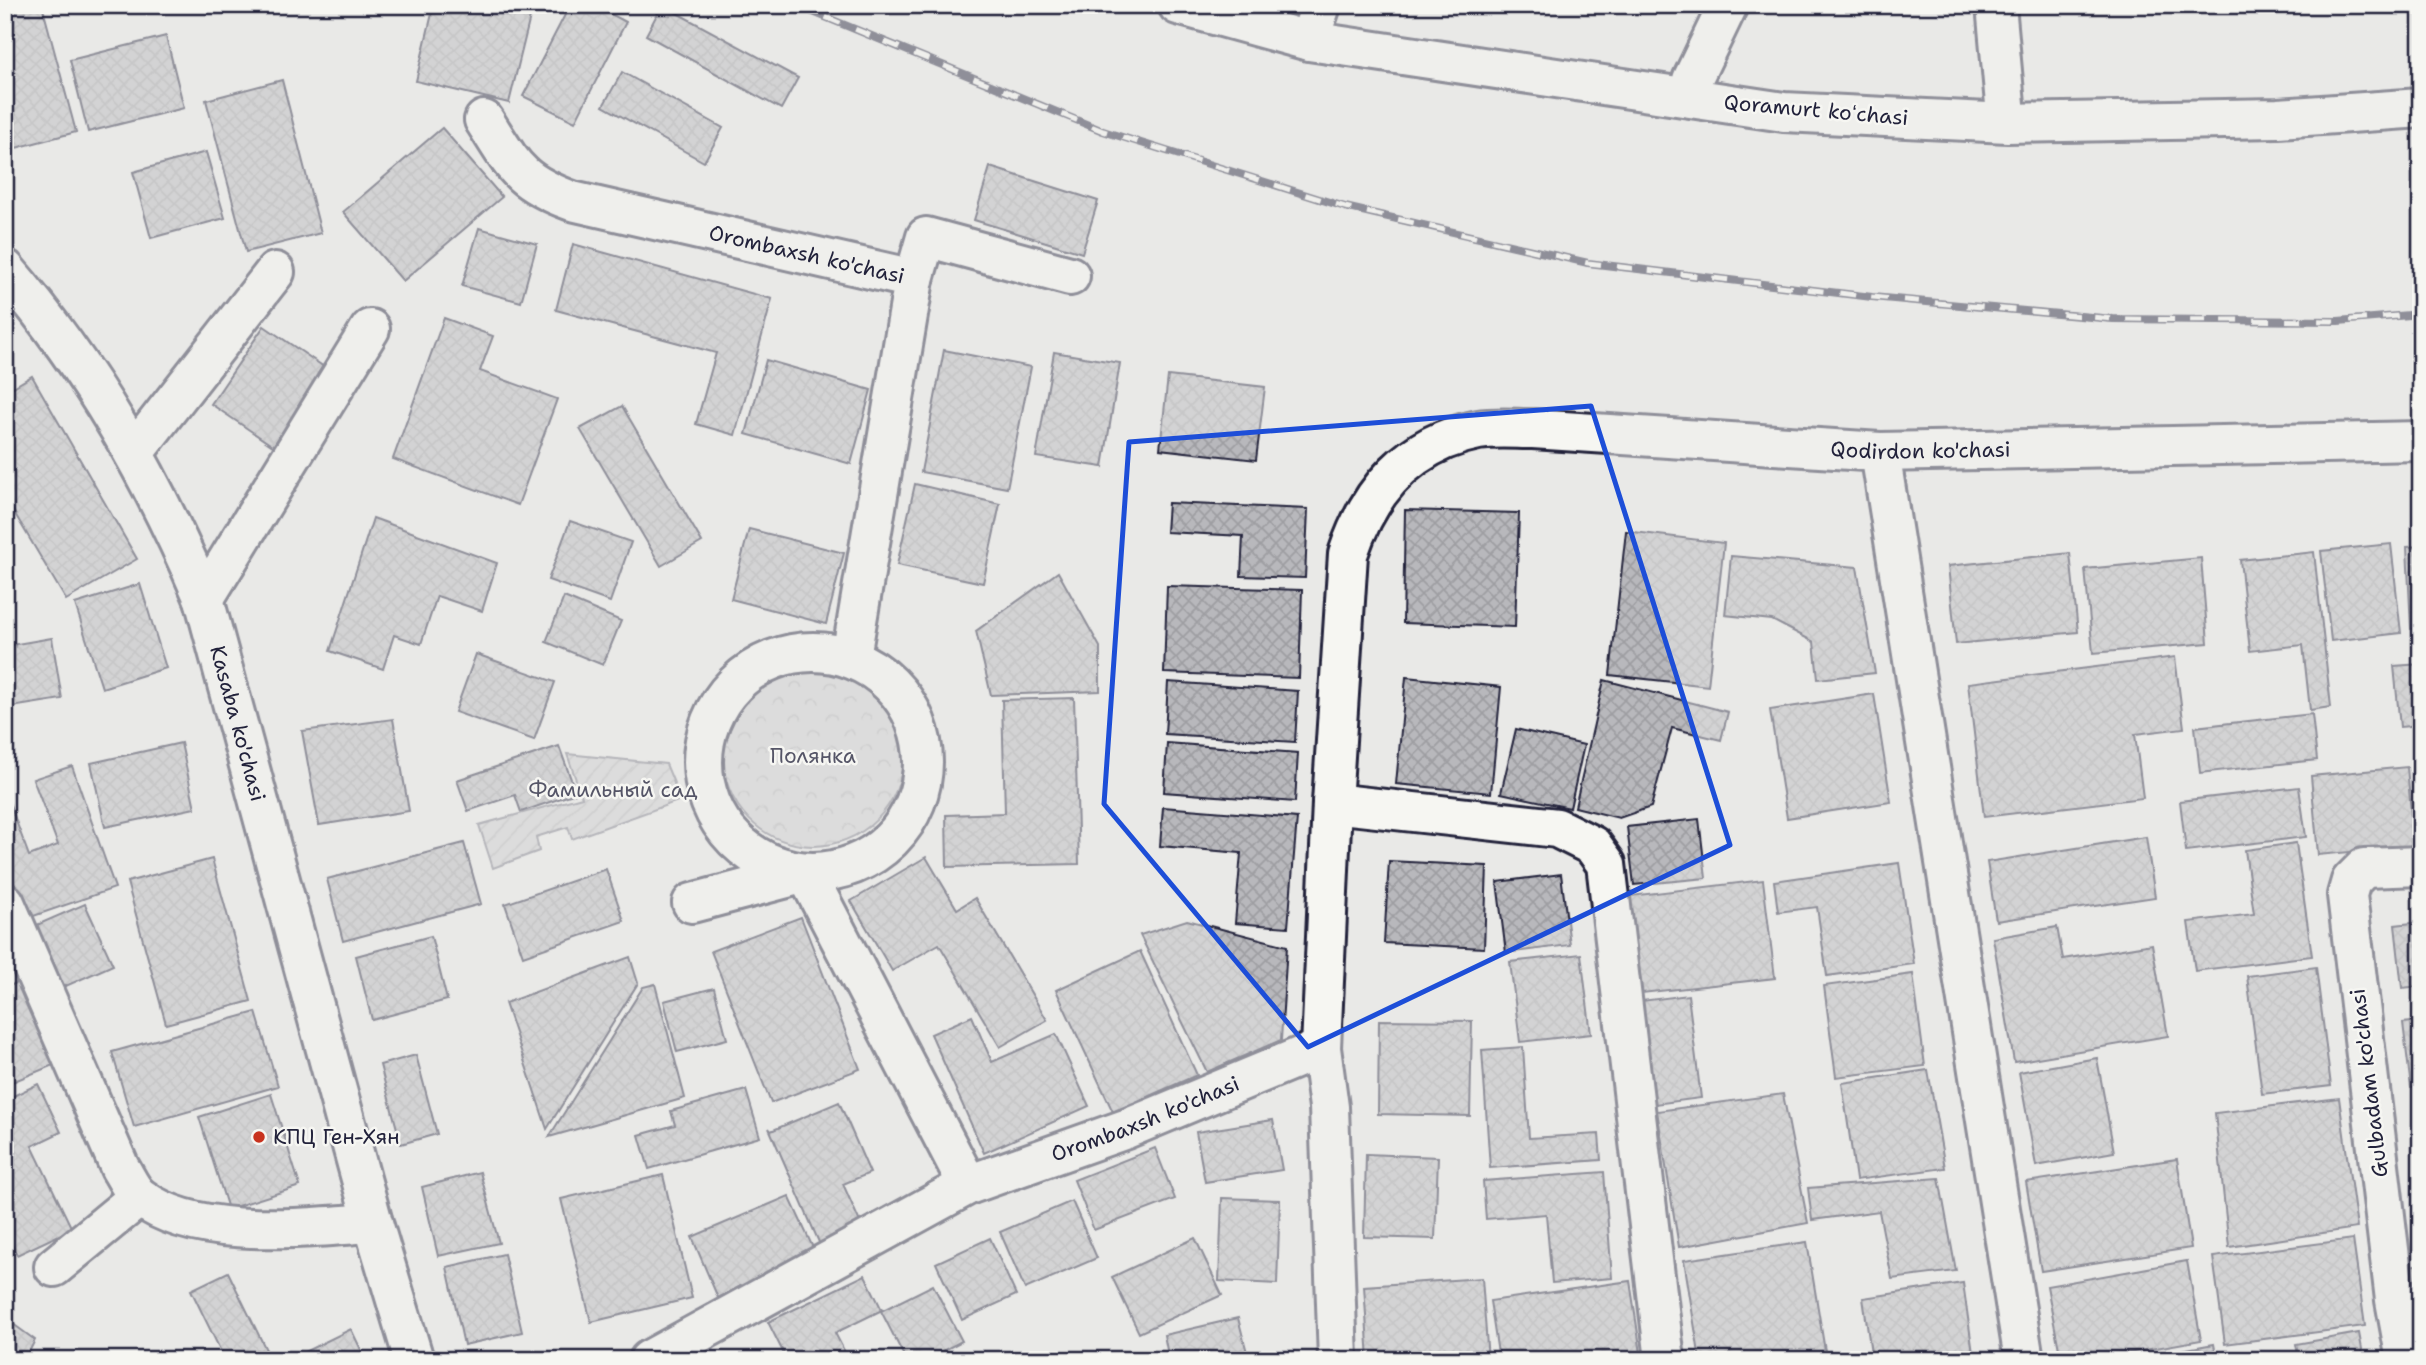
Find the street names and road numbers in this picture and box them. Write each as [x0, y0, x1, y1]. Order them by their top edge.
street label: Qoramurt koʻchasi [1723, 88, 1909, 132]
street label: Orombaxsh ko'chasi [706, 219, 907, 290]
street label: Qodirdon ko'chasi [1830, 435, 2011, 466]
street label: Kasaba ko'chasi [203, 643, 272, 805]
street label: Gulbadam ko'chasi [2344, 987, 2394, 1179]
street label: Orombaxsh ko'chasi [1047, 1069, 1244, 1168]

